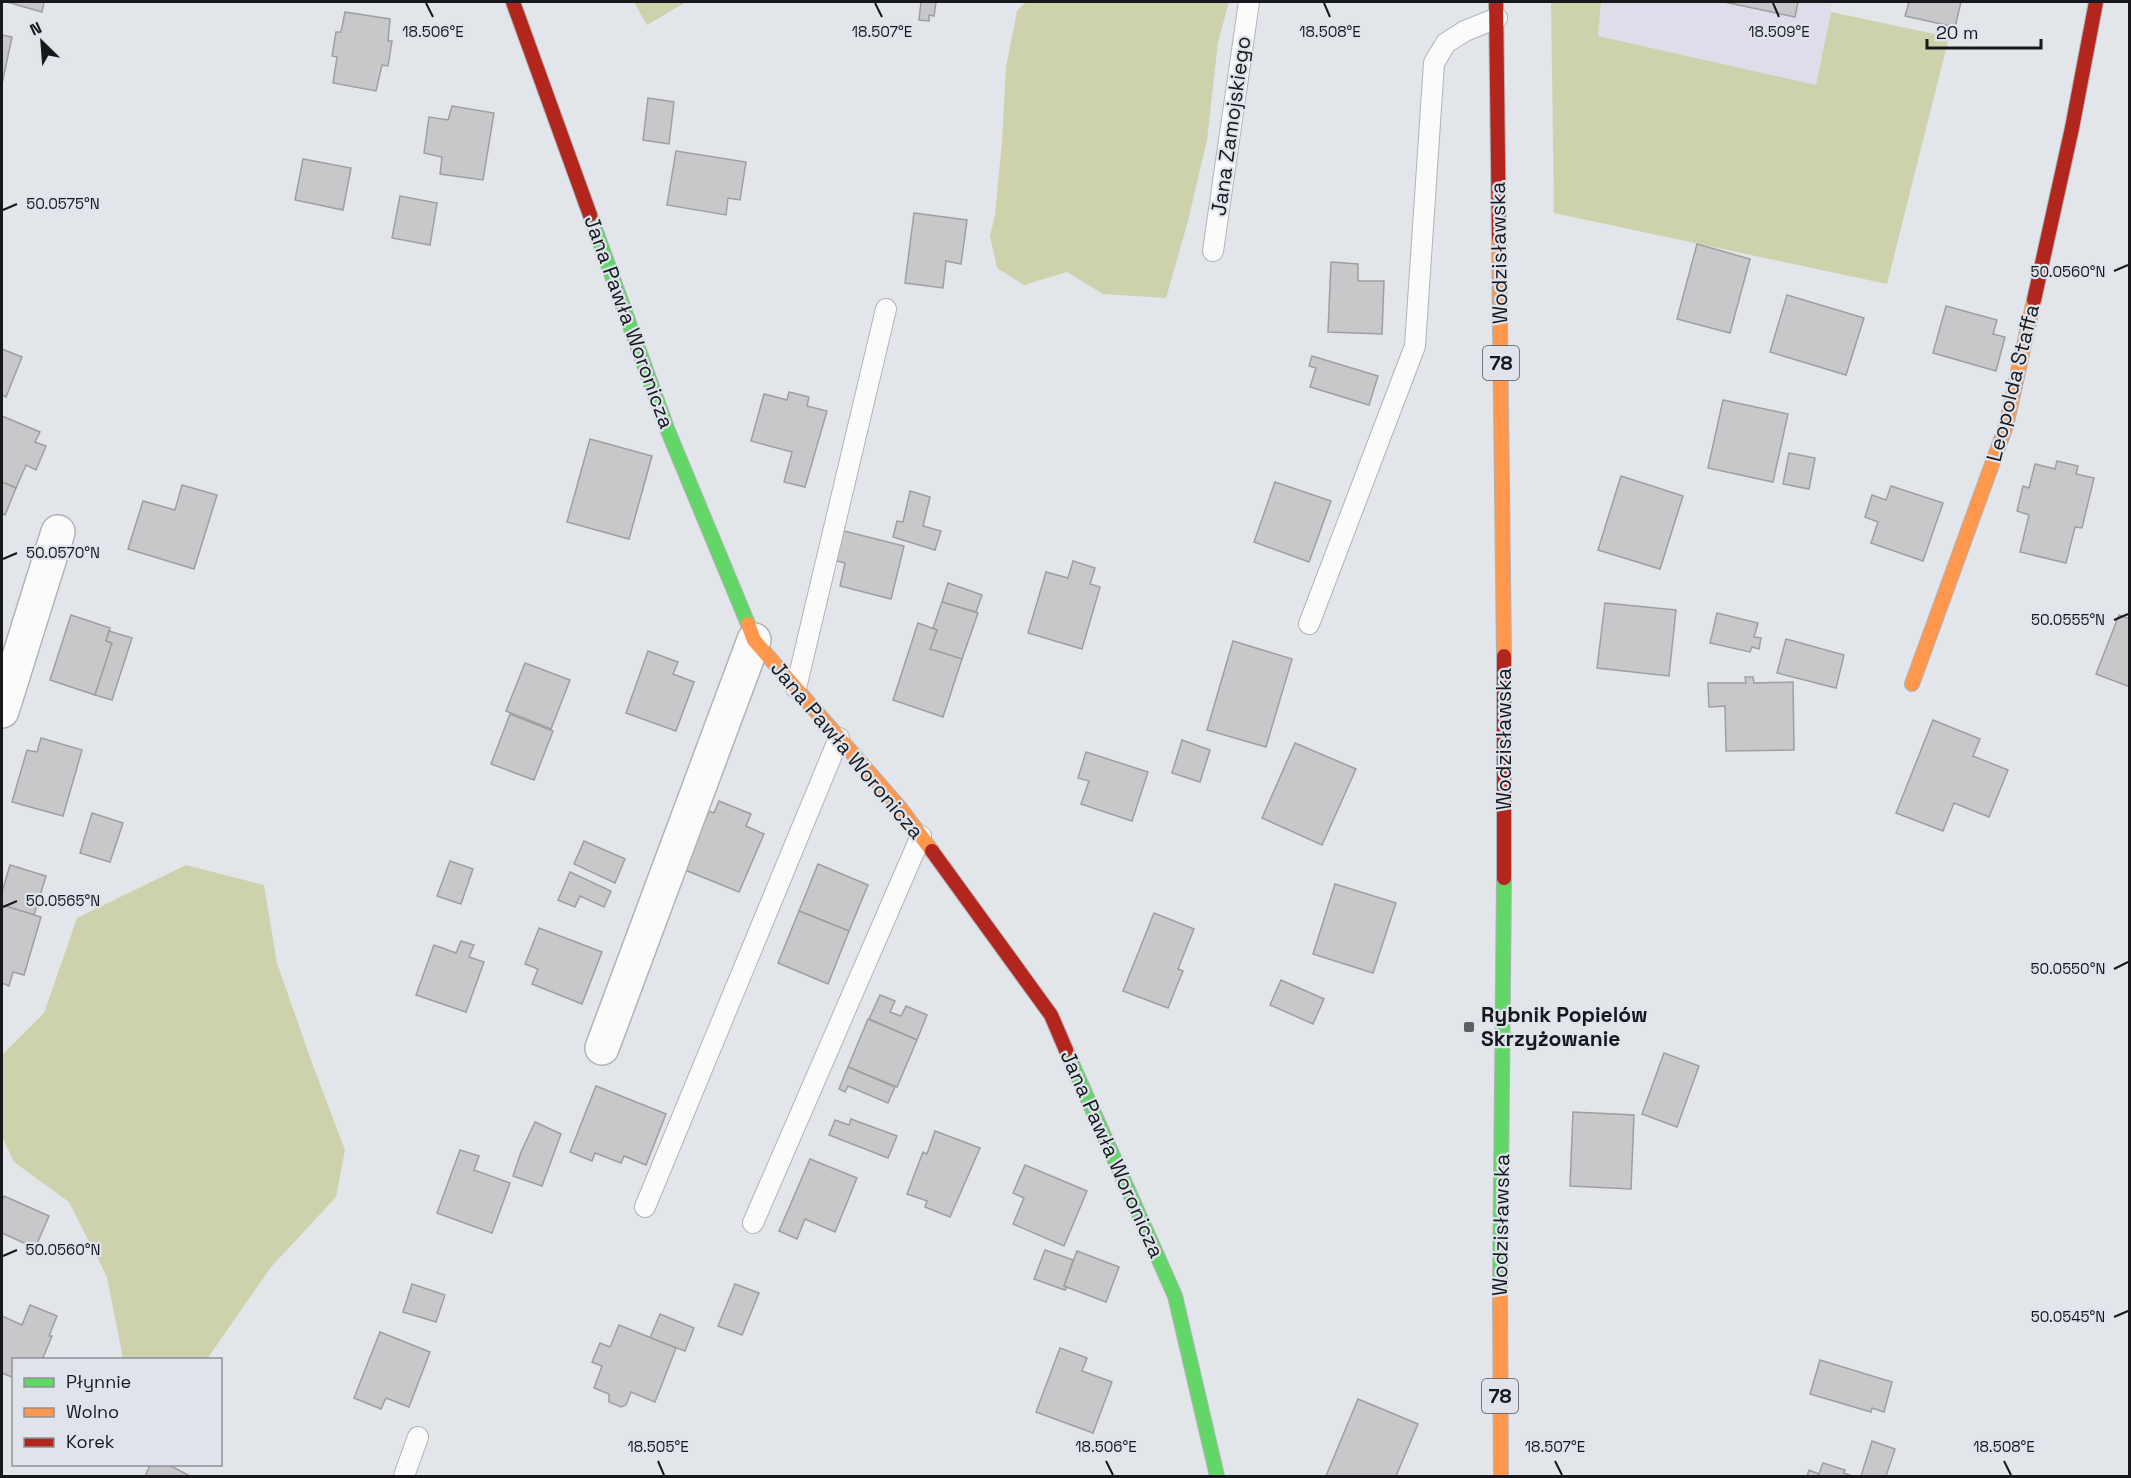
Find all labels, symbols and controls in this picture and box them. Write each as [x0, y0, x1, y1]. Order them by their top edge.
north arrow [12, 12, 72, 72]
scale bar [1927, 12, 2041, 50]
text: N [27, 17, 45, 41]
text: 20 m [1936, 21, 1979, 44]
text: 18.506°E [402, 22, 464, 41]
text: 18.507°E [852, 22, 912, 41]
text: 18.508°E [1299, 22, 1361, 41]
text: 18.509°E [1748, 22, 1810, 41]
street label: Jana Zamojskiego [1205, 34, 1256, 218]
street label: Wodzisławska [1484, 182, 1513, 324]
text: 50.0575°N [26, 194, 100, 213]
street label: Jana Pawła Woronicza [578, 212, 681, 432]
text: 50.0560°N [2031, 262, 2106, 281]
street label: Leopolda Staffa [1980, 301, 2045, 464]
road number: 78 [1483, 346, 1519, 380]
text: 50.0570°N [26, 543, 100, 562]
text: 50.0555°N [2031, 610, 2105, 629]
street label: Jana Pawła Woronicza [765, 655, 930, 844]
street label: Wodzisławska [1490, 668, 1517, 810]
text: 50.0565°N [26, 891, 100, 910]
text: 50.0550°N [2031, 959, 2105, 978]
place label: Rybnik Popielów Skrzyżowanie [1481, 1001, 1648, 1052]
marker: Rybnik Popielów Skrzyżowanie [1462, 1020, 1476, 1034]
street label: Jana Pawła Woronicza [1054, 1046, 1171, 1262]
street label: Wodzisławska [1486, 1154, 1515, 1296]
text: 50.0560°N [26, 1240, 101, 1259]
text: 50.0545°N [2031, 1307, 2105, 1326]
legend [12, 1358, 222, 1466]
text: Płynnie [66, 1370, 131, 1393]
road number: 78 [1482, 1379, 1518, 1413]
text: Wolno [66, 1400, 119, 1423]
text: Korek [66, 1430, 115, 1453]
text: 18.505°E [627, 1437, 689, 1456]
text: 18.506°E [1075, 1437, 1137, 1456]
text: 18.507°E [1525, 1437, 1585, 1456]
text: 18.508°E [1973, 1437, 2035, 1456]

